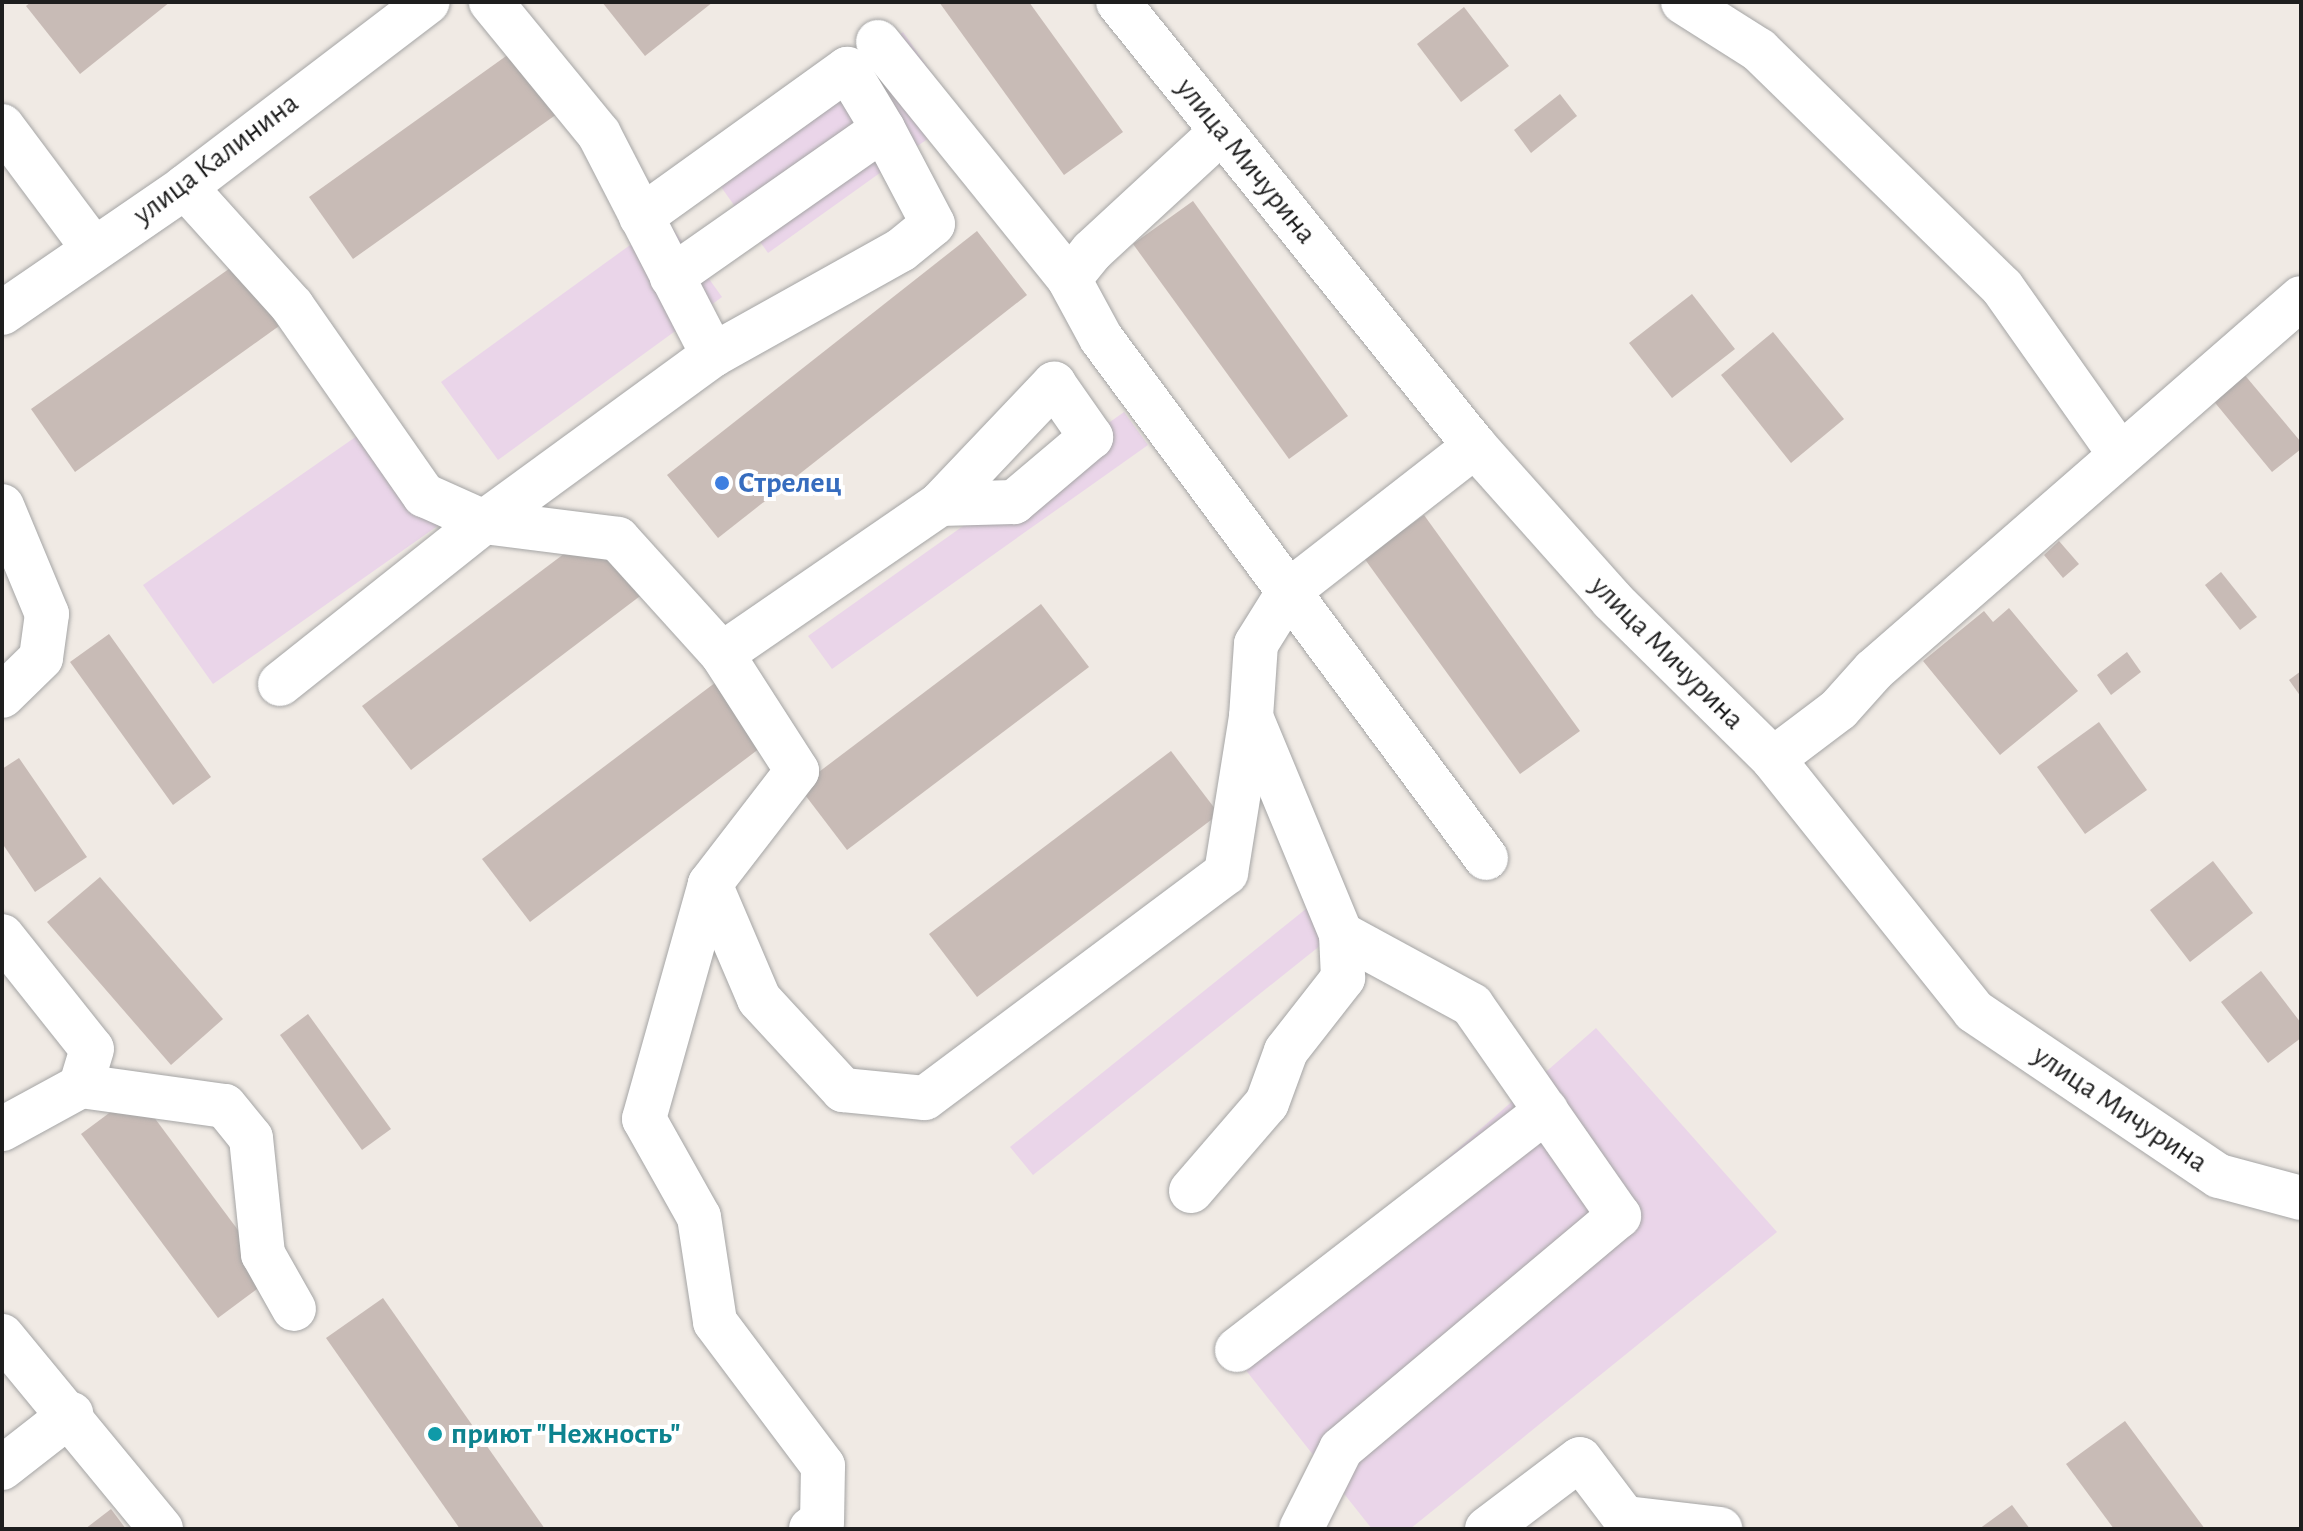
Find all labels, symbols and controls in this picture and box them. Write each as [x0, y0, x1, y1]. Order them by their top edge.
street label: улица Мичурина [1168, 71, 1324, 251]
street label: улица Калинина [126, 85, 306, 233]
place label: Стрелец [738, 465, 842, 501]
marker: Стрелец [713, 474, 731, 492]
street label: улица Мичурина [1582, 568, 1752, 738]
street label: улица Мичурина [2026, 1037, 2214, 1181]
place label: приют "Нежность" [451, 1416, 681, 1452]
marker: приют "Нежность" [426, 1425, 444, 1443]

